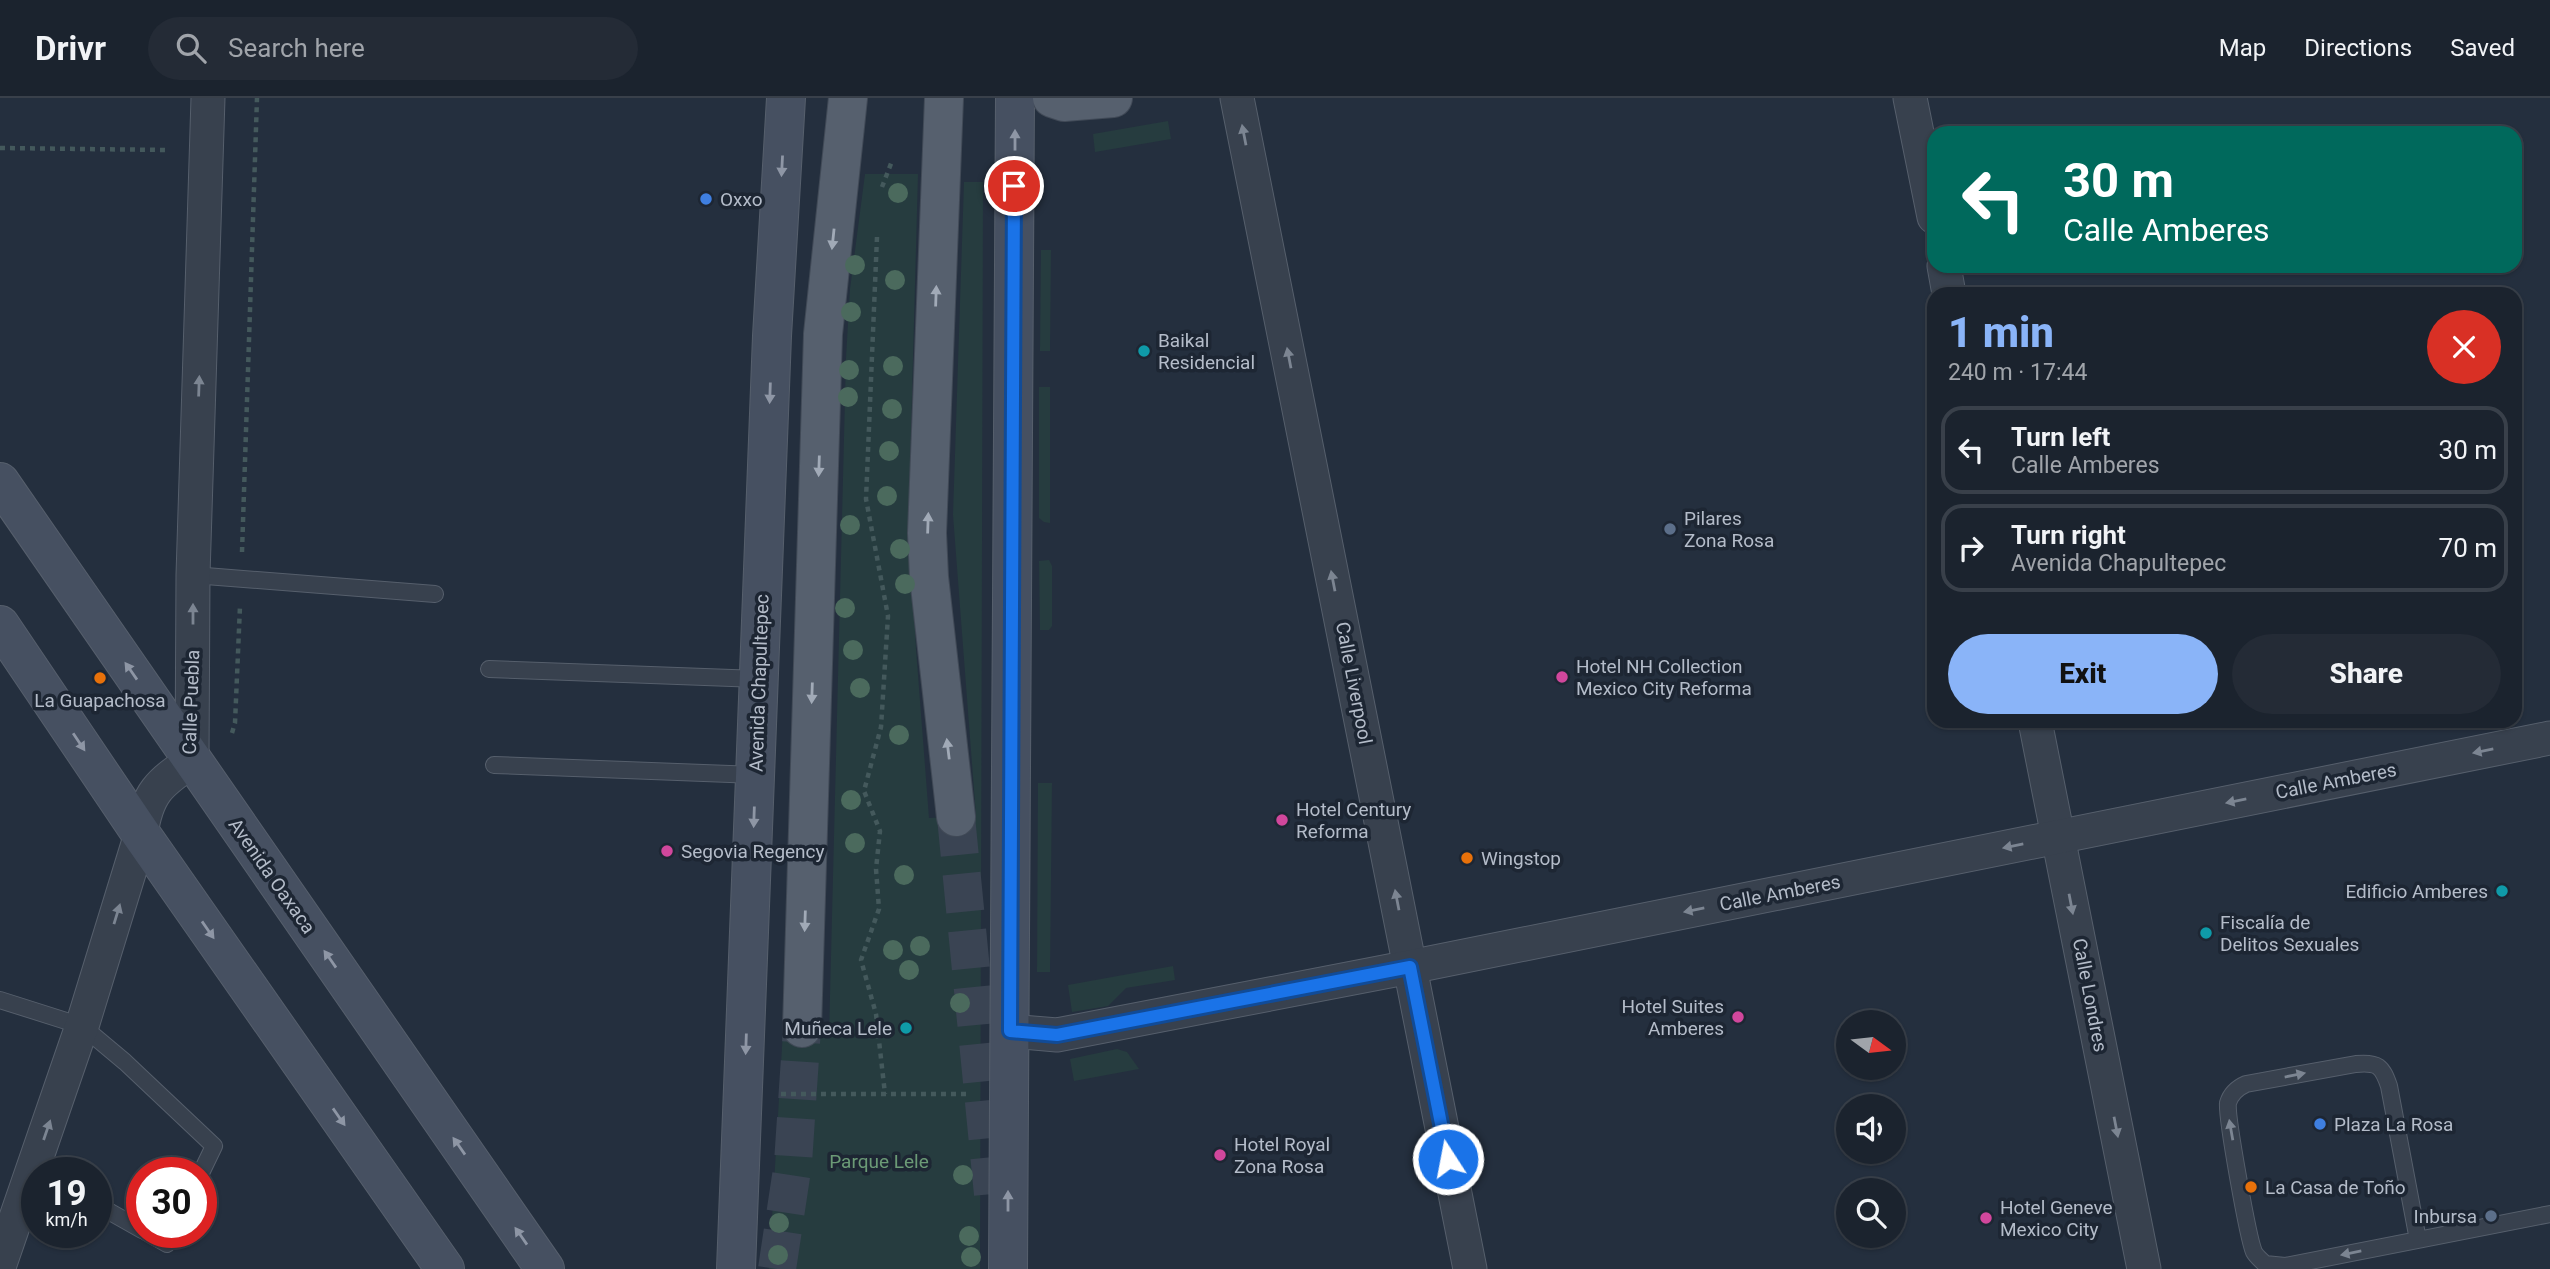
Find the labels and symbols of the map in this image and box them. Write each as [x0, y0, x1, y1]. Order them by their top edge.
one-way arrow [1239, 124, 1250, 146]
one-way arrow [1009, 129, 1020, 151]
one-way arrow [776, 155, 787, 177]
pin [984, 156, 1044, 216]
place label: Oxxo [720, 188, 763, 211]
marker: Oxxo [698, 191, 714, 207]
one-way arrow [827, 228, 838, 250]
one-way arrow [931, 285, 942, 307]
place label: Baikal Residencial [1158, 329, 1255, 374]
marker: Baikal Residencial [1136, 343, 1152, 359]
one-way arrow [1283, 347, 1294, 369]
one-way arrow [193, 375, 205, 397]
one-way arrow [764, 383, 775, 405]
one-way arrow [813, 455, 824, 477]
place label: Pilares Zona Rosa [1684, 507, 1774, 552]
one-way arrow [922, 512, 933, 534]
marker: Pilares Zona Rosa [1662, 521, 1678, 537]
one-way arrow [1328, 570, 1339, 592]
street label: Avenida Chapultepec [744, 594, 774, 772]
one-way arrow [187, 602, 199, 624]
street label: Calle Liverpool [1331, 620, 1377, 746]
street label: Calle Puebla [178, 649, 204, 755]
place label: Hotel NH Collection Mexico City Reforma [1576, 655, 1752, 700]
one-way arrow [124, 662, 138, 680]
marker: Hotel NH Collection Mexico City Reforma [1554, 669, 1570, 685]
marker: La Guapachosa [92, 670, 108, 686]
one-way arrow [806, 683, 818, 705]
place label: La Guapachosa [34, 689, 166, 712]
one-way arrow [72, 733, 85, 752]
one-way arrow [943, 738, 954, 760]
one-way arrow [2472, 746, 2494, 757]
street label: Calle Amberes [2274, 758, 2398, 804]
one-way arrow [2225, 796, 2247, 807]
place label: Hotel Century Reforma [1296, 798, 1411, 843]
one-way arrow [749, 806, 760, 828]
marker: Hotel Century Reforma [1274, 812, 1290, 828]
street label: Avenida Oaxaca [224, 814, 320, 938]
place label: Segovia Regency [681, 840, 825, 863]
one-way arrow [2002, 841, 2024, 852]
marker: Segovia Regency [659, 843, 675, 859]
place label: Wingstop [1481, 847, 1561, 870]
marker: Wingstop [1459, 850, 1475, 866]
street label: Calle Amberes [1718, 870, 1842, 916]
place label: Edificio Amberes [2345, 880, 2488, 903]
marker: Edificio Amberes [2494, 883, 2510, 899]
one-way arrow [1391, 889, 1402, 911]
one-way arrow [2066, 893, 2077, 915]
one-way arrow [112, 903, 122, 924]
one-way arrow [1683, 905, 1705, 916]
one-way arrow [800, 910, 811, 932]
place label: Fiscalía de Delitos Sexuales [2220, 911, 2359, 956]
one-way arrow [201, 921, 215, 939]
marker: Fiscalía de Delitos Sexuales [2198, 925, 2214, 941]
street label: Calle Londres [2068, 936, 2112, 1054]
one-way arrow [323, 950, 337, 968]
place label: Hotel Suites Amberes [1622, 995, 1724, 1040]
marker: Hotel Suites Amberes [1730, 1009, 1746, 1025]
north arrow [1836, 1010, 1906, 1080]
place label: Muñeca Lele [784, 1017, 892, 1040]
marker: Muñeca Lele [898, 1020, 914, 1036]
one-way arrow [740, 1033, 752, 1055]
one-way arrow [2285, 1069, 2307, 1080]
one-way arrow [332, 1108, 346, 1126]
place label: Plaza La Rosa [2334, 1113, 2453, 1136]
one-way arrow [2111, 1116, 2122, 1138]
marker: Plaza La Rosa [2312, 1116, 2328, 1132]
one-way arrow [2225, 1119, 2236, 1141]
one-way arrow [42, 1120, 53, 1141]
position arrow [1411, 1122, 1485, 1196]
place label: Hotel Royal Zona Rosa [1234, 1133, 1330, 1178]
one-way arrow [452, 1137, 466, 1155]
marker: Hotel Royal Zona Rosa [1212, 1147, 1228, 1163]
park label: Parque Lele [829, 1150, 929, 1173]
speed limit sign: 30 [126, 1157, 217, 1248]
place label: La Casa de Toño [2265, 1176, 2406, 1199]
marker: La Casa de Toño [2243, 1179, 2259, 1195]
one-way arrow [1002, 1190, 1014, 1212]
place label: Hotel Geneve Mexico City [2000, 1196, 2113, 1241]
place label: Inbursa [2414, 1205, 2477, 1228]
marker: Inbursa [2483, 1208, 2499, 1224]
marker: Hotel Geneve Mexico City [1978, 1210, 1994, 1226]
one-way arrow [514, 1227, 528, 1245]
one-way arrow [2340, 1248, 2362, 1259]

